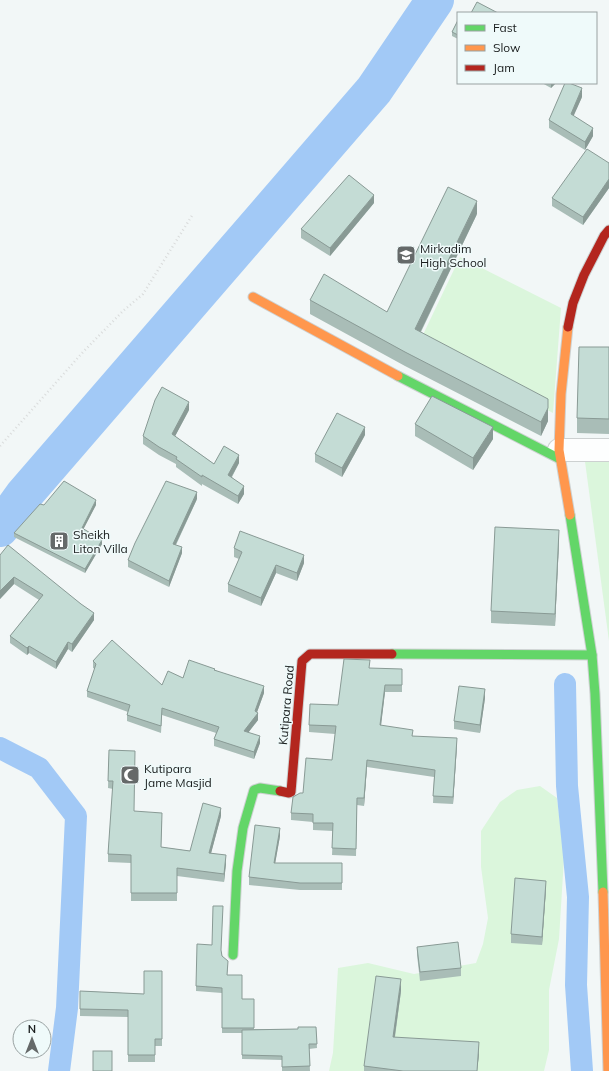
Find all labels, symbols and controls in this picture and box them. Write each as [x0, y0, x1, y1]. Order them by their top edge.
legend [457, 12, 597, 84]
text: Fast [493, 20, 517, 35]
text: Slow [493, 40, 521, 55]
text: Jam [493, 60, 515, 75]
place label: Mirkadim High School [420, 241, 486, 270]
school or university icon: Mirkadim High School [395, 244, 417, 266]
place label: Sheikh Liton Villa [73, 527, 128, 556]
building icon: Sheikh Liton Villa [48, 530, 70, 552]
street label: Kutipara Road [275, 665, 297, 745]
place label: Kutipara Jame Masjid [144, 761, 212, 790]
mosque icon: Kutipara Jame Masjid [119, 764, 141, 786]
north arrow [12, 1019, 52, 1059]
text: N [28, 1022, 36, 1036]

